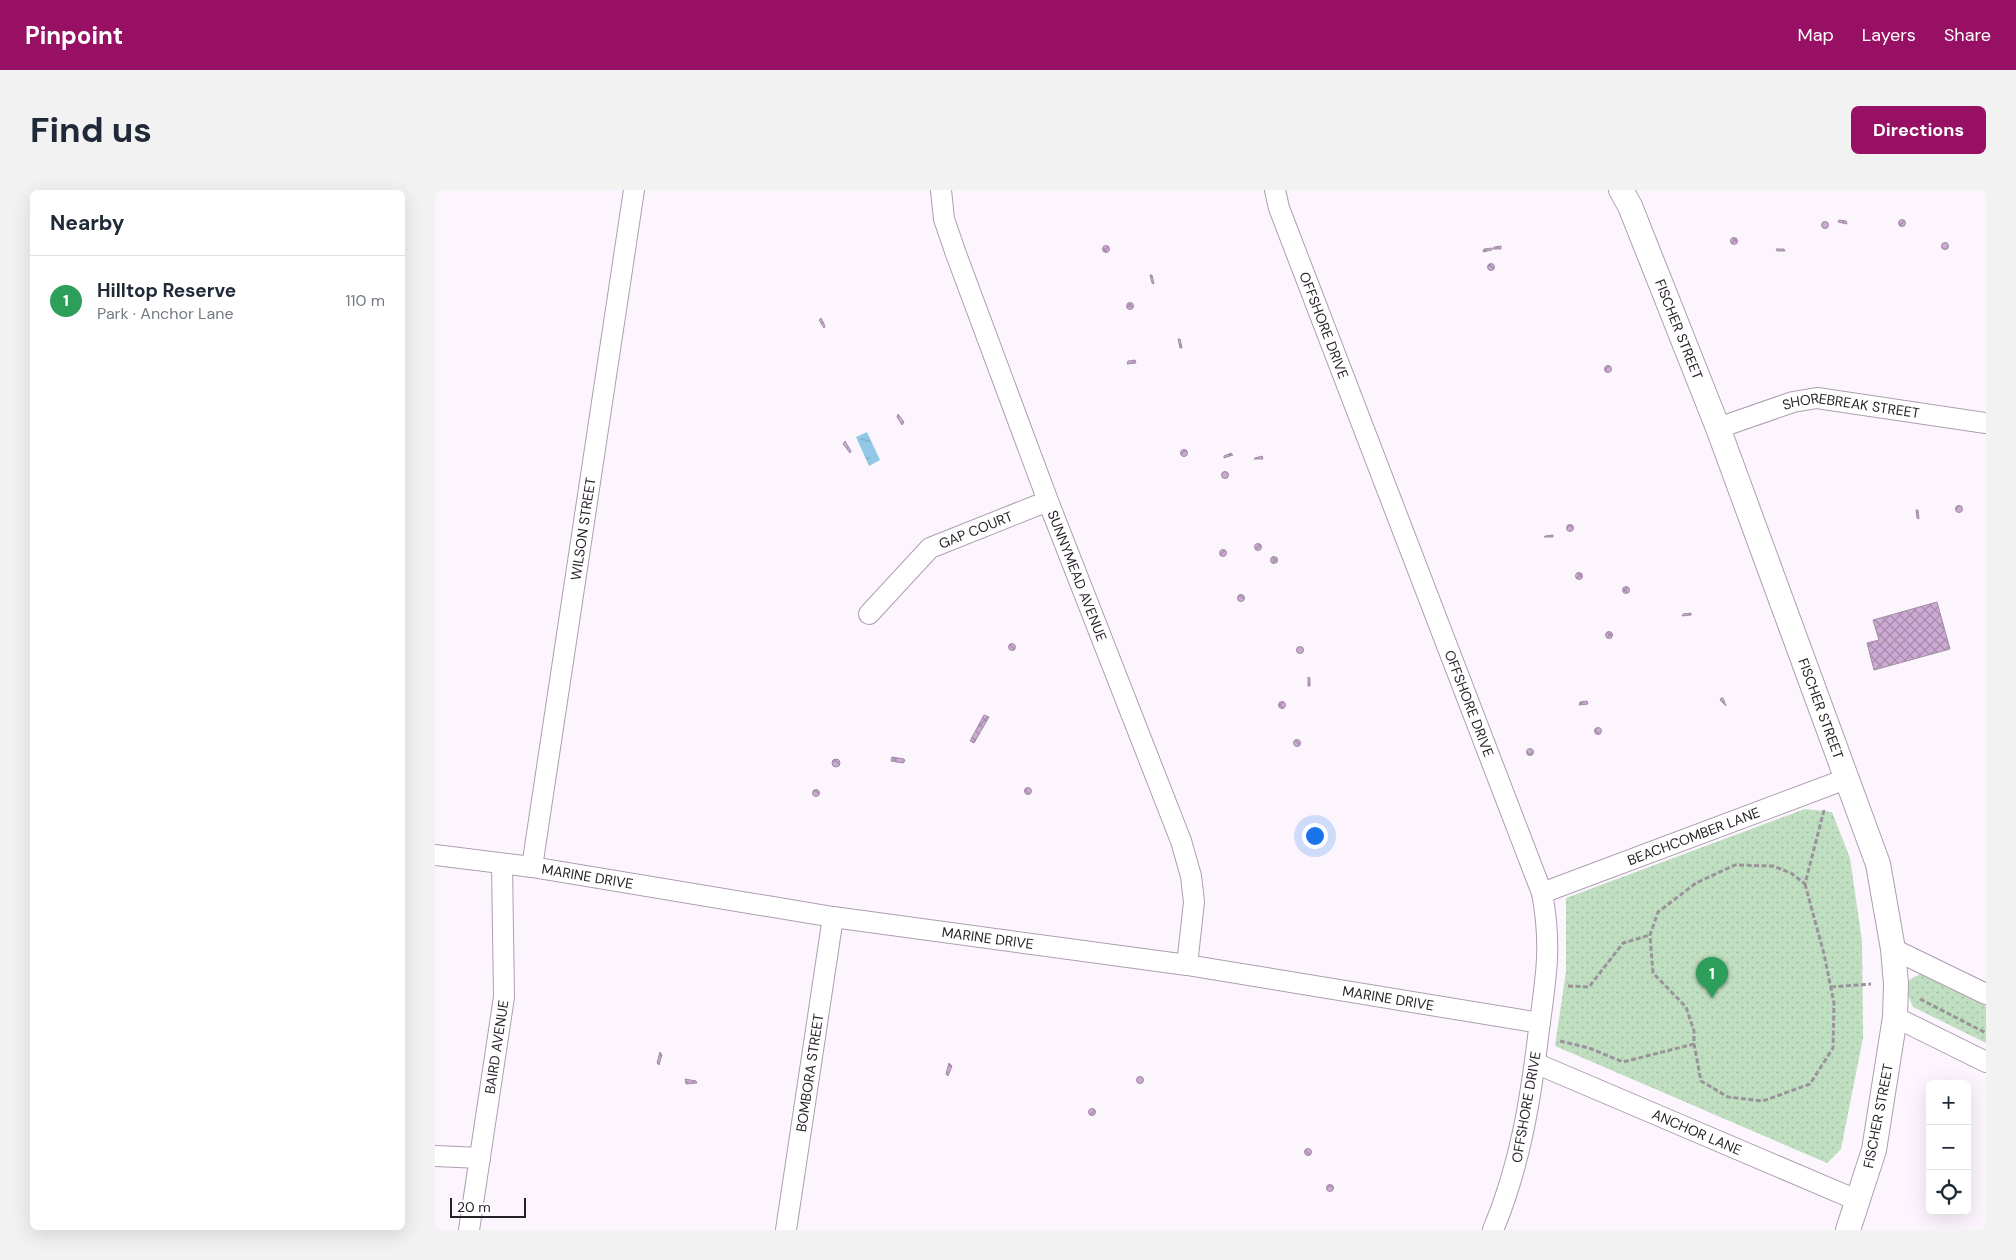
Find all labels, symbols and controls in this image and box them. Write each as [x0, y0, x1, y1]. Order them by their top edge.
text: Pinpoint [25, 20, 123, 51]
text: Map [1798, 23, 1834, 47]
text: Layers [1862, 23, 1916, 47]
text: Share [1944, 23, 1991, 47]
button: Directions [1851, 106, 1986, 154]
text: Find us [30, 107, 152, 153]
text: Nearby [50, 209, 124, 237]
street label: OFFSHORE DRIVE [1295, 269, 1353, 381]
street label: FISCHER STREET [1651, 277, 1707, 382]
text: Hilltop Reserve [97, 278, 236, 303]
text: 1 [63, 290, 69, 311]
text: 110 m [346, 290, 385, 311]
text: Park · Anchor Lane [97, 303, 234, 324]
street label: SHOREBREAK STREET [1780, 389, 1921, 422]
street label: WILSON STREET [566, 476, 600, 582]
street label: GAP COURT [936, 507, 1015, 553]
street label: SUNNYMEAD AVENUE [1044, 508, 1111, 644]
street label: OFFSHORE DRIVE [1441, 647, 1498, 759]
street label: FISCHER STREET [1794, 656, 1848, 762]
street label: BEACHCOMBER LANE [1625, 803, 1763, 869]
your location [1302, 823, 1328, 849]
street label: MARINE DRIVE [540, 860, 635, 893]
street label: MARINE DRIVE [941, 923, 1035, 953]
pin: 1 [1696, 957, 1728, 998]
street label: MARINE DRIVE [1341, 982, 1435, 1014]
street label: BAIRD AVENUE [481, 999, 512, 1095]
street label: BOMBORA STREET [792, 1012, 827, 1133]
street label: OFFSHORE DRIVE [1507, 1050, 1545, 1164]
street label: FISCHER STREET [1859, 1062, 1897, 1170]
map controls [1926, 1080, 1971, 1215]
button: + [1926, 1080, 1971, 1125]
street label: ANCHOR LANE [1649, 1105, 1745, 1159]
button: − [1926, 1125, 1971, 1170]
button: locate [1926, 1170, 1971, 1215]
scale bar [450, 1195, 526, 1218]
text: 20 m [457, 1198, 491, 1216]

